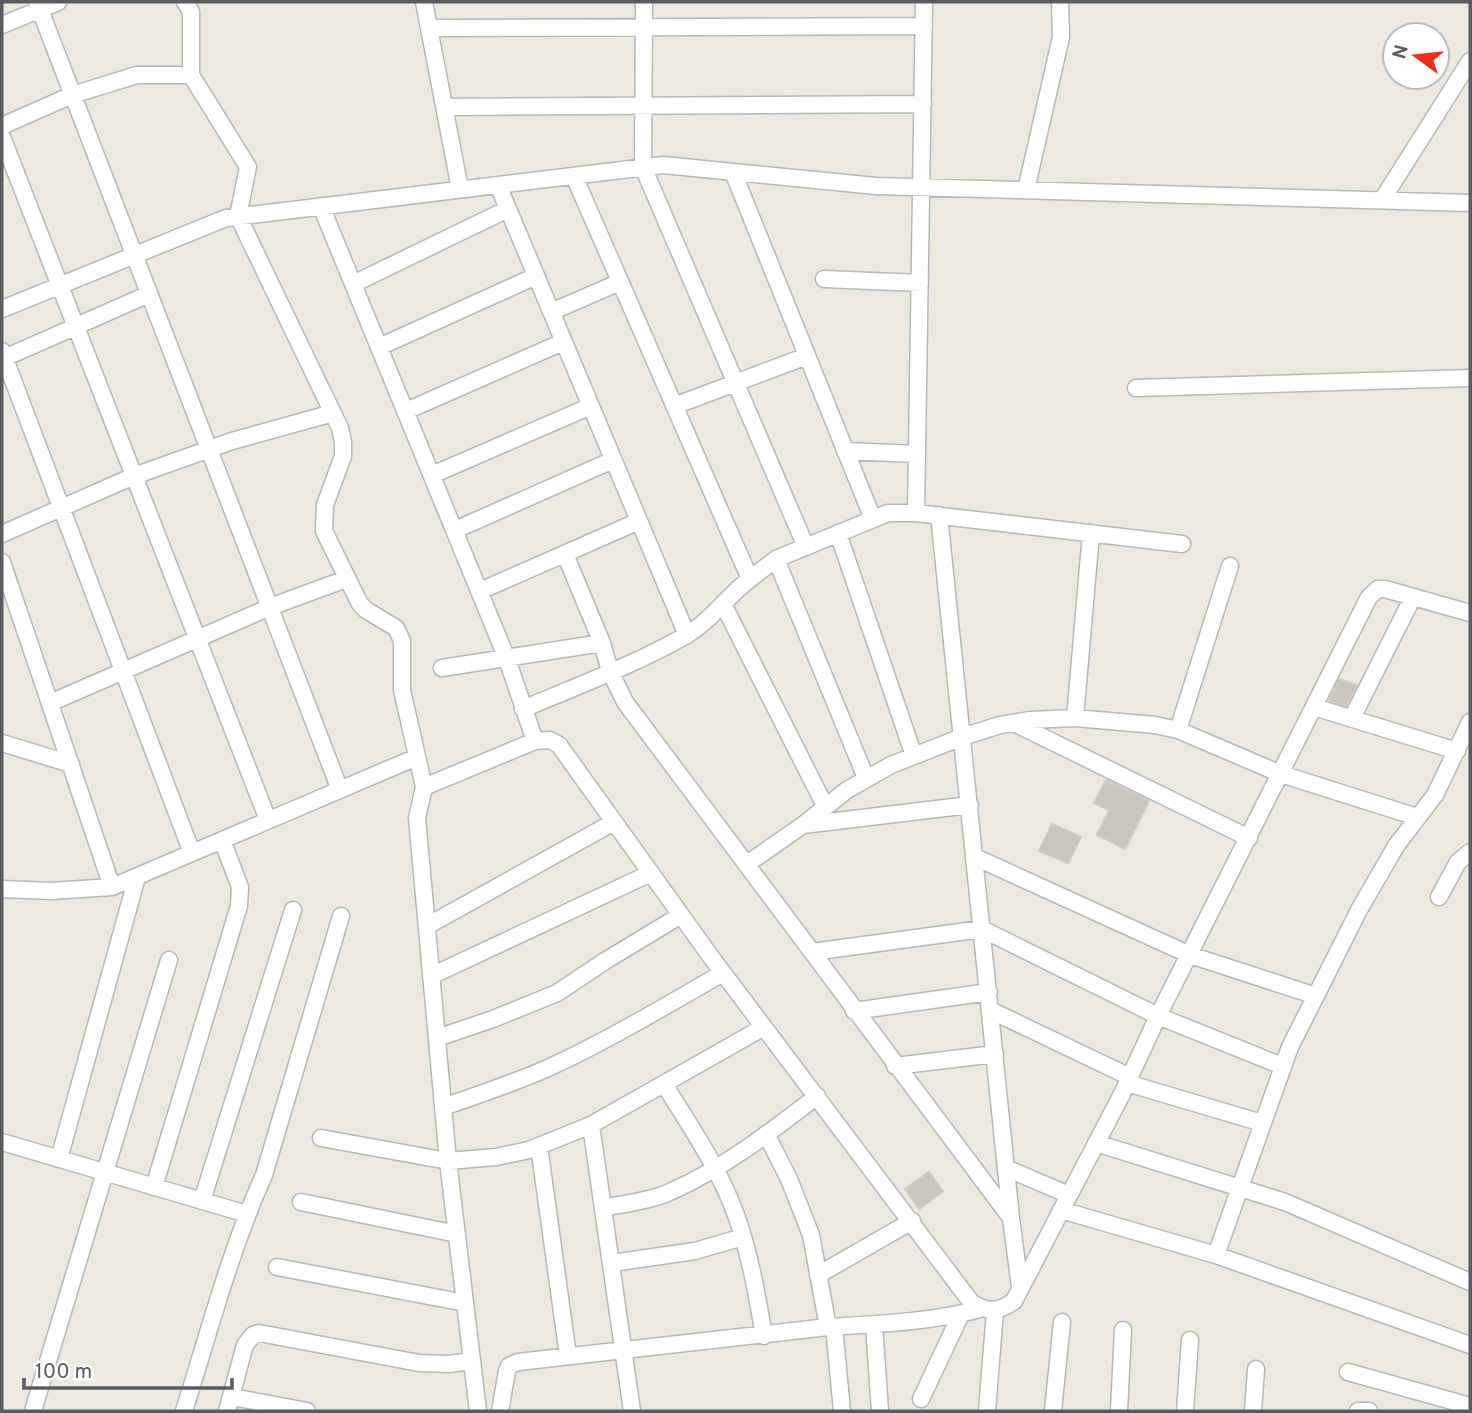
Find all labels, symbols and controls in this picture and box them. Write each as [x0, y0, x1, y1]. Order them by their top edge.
north arrow [1381, 21, 1451, 91]
text: N [1388, 42, 1415, 62]
scale bar [24, 1346, 233, 1390]
text: 100 m [35, 1359, 92, 1386]

